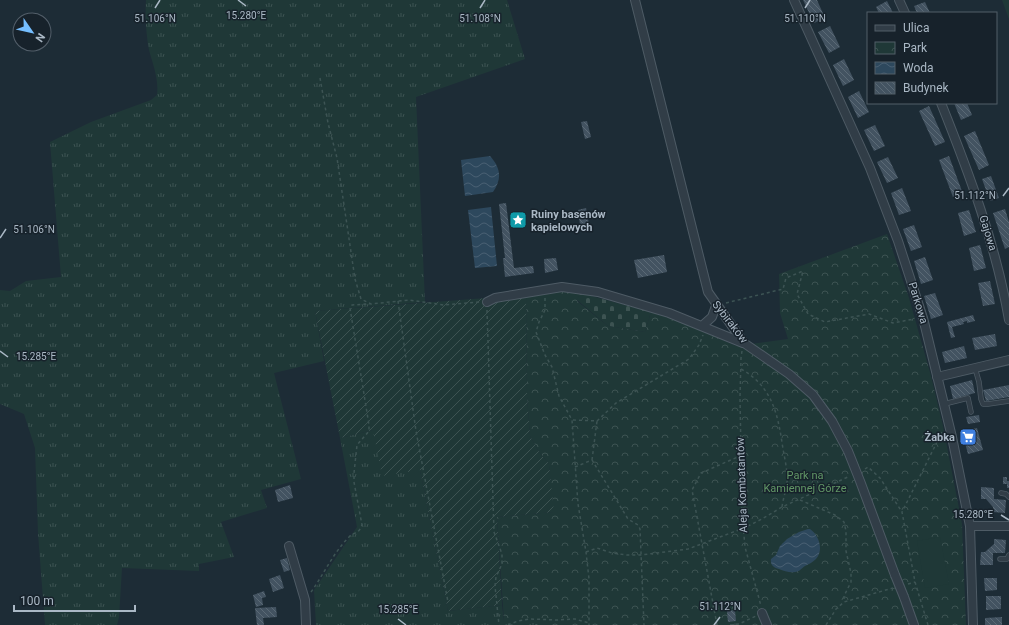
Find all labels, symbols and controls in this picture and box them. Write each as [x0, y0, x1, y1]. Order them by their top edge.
text: 15.280°E [226, 10, 266, 21]
north arrow [12, 12, 52, 52]
legend [867, 12, 997, 104]
text: 51.106°N [134, 13, 176, 24]
text: 51.108°N [459, 13, 501, 24]
text: 51.110°N [784, 13, 826, 24]
text: Ulica [903, 21, 929, 35]
text: N [32, 30, 47, 44]
text: Park [903, 41, 928, 55]
text: Woda [903, 61, 934, 75]
text: Budynek [903, 81, 950, 95]
text: 51.112°N [954, 190, 996, 201]
place label: Ruiny basenów kapielowych [531, 208, 606, 234]
place icon: Ruiny basenów kapielowych [508, 210, 528, 230]
street label: Gajowa [976, 214, 1000, 252]
text: 51.106°N [13, 224, 55, 235]
street label: Parkowa [906, 281, 930, 325]
street label: Sybiraków [709, 298, 751, 346]
text: 15.285°E [16, 351, 56, 362]
supermarket icon: Żabka [958, 427, 978, 447]
place label: Żabka [924, 430, 955, 444]
street label: Aleja Kombatantów [734, 436, 750, 533]
park label: Park na Kamiennej Górze [763, 469, 847, 495]
text: 15.280°E [953, 509, 993, 520]
scale bar [14, 587, 135, 613]
text: 100 m [20, 594, 54, 608]
text: 51.112°N [699, 601, 741, 612]
text: 15.285°E [378, 604, 418, 615]

